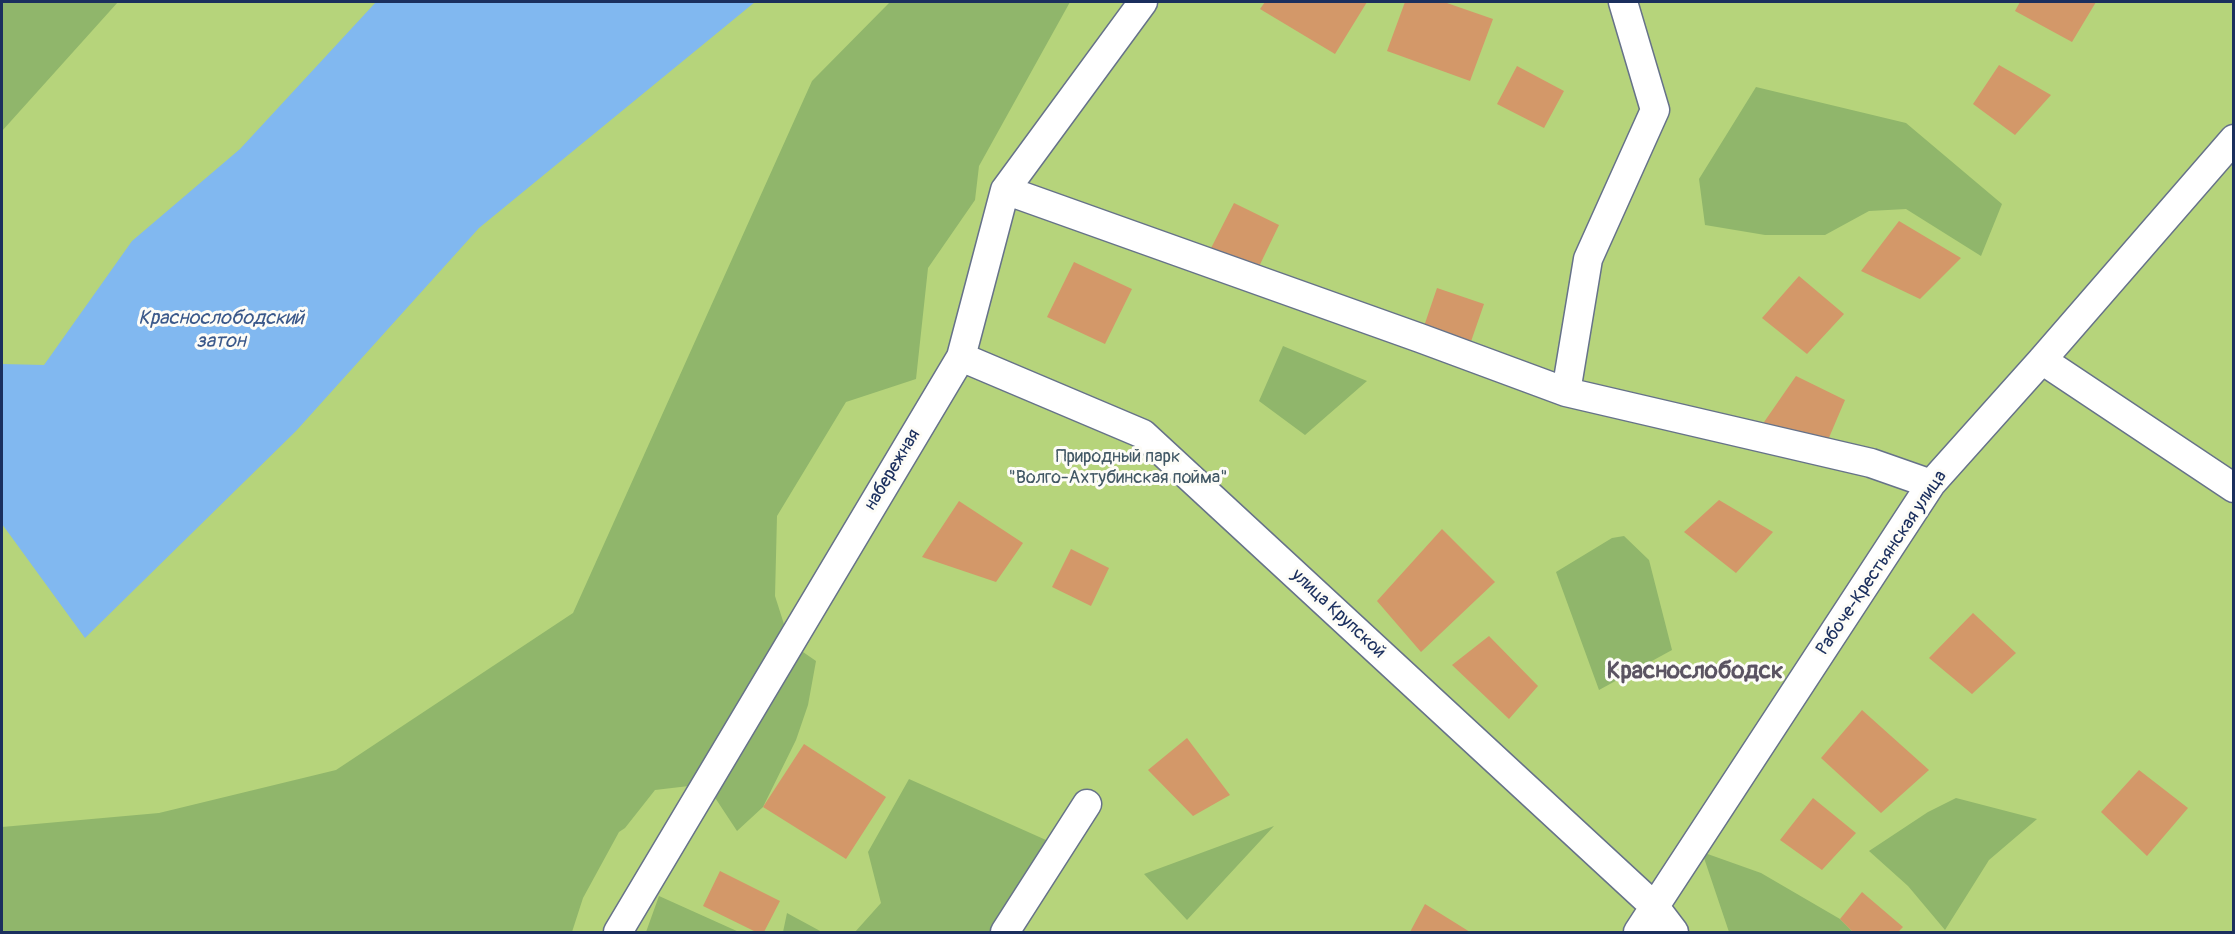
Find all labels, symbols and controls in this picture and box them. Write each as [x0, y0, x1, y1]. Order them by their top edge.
water label: Краснослободский затон [138, 307, 304, 354]
street label: набережная [860, 426, 926, 514]
park label: Природный парк "Волго-Ахтубинская пойма" [1009, 446, 1227, 488]
street label: Рабоче-Крестьянская улица [1812, 467, 1952, 659]
street label: улица Крупской [1286, 565, 1390, 663]
district label: Краснослободск [1607, 658, 1783, 686]

